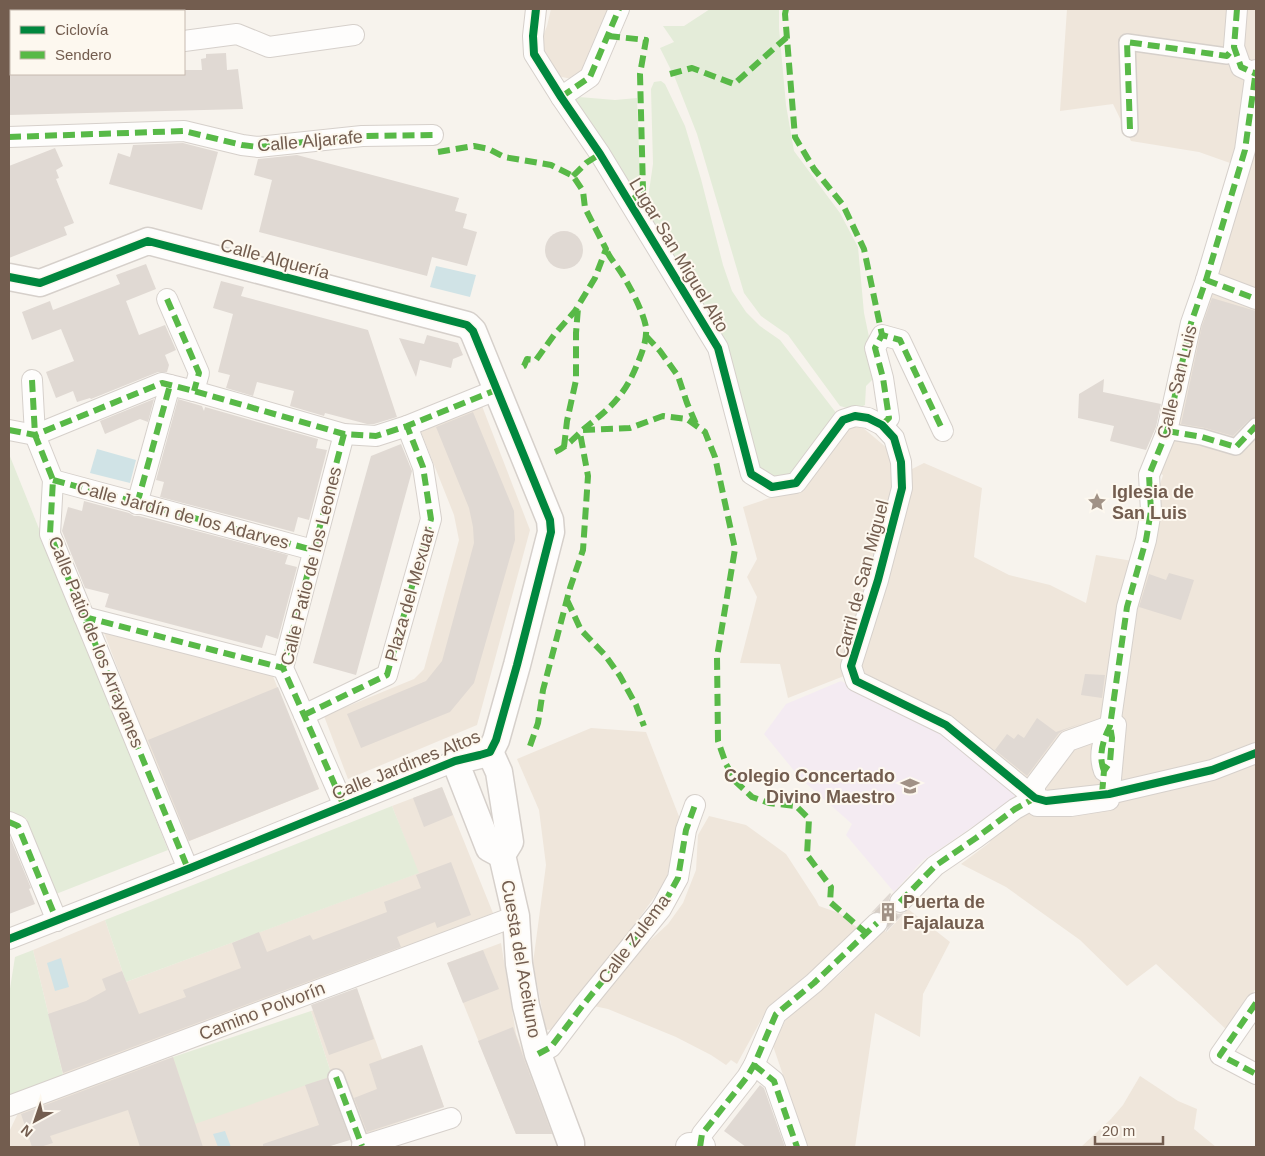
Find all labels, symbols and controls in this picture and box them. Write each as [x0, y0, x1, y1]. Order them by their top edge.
legend [10, 10, 185, 75]
text: Ciclovía [55, 21, 109, 38]
text: Sendero [55, 46, 112, 63]
street label: Calle Aljarafe [256, 126, 364, 156]
street label: Lugar San Miguel Alto [625, 174, 733, 336]
street label: Calle Alquería [218, 235, 333, 283]
street label: Calle San Luis [1153, 323, 1201, 441]
street label: Calle Patio de los Leones [277, 465, 345, 667]
street label: Calle Jardín de los Adarves [75, 477, 291, 553]
place label: Iglesia de San Luis [1112, 482, 1194, 523]
place icon: Iglesia de San Luis [1086, 491, 1108, 513]
street label: Carril de San Miguel [831, 498, 893, 660]
street label: Plaza del Mexuar [381, 524, 439, 664]
street label: Calle Patio de los Arrayanes [44, 533, 148, 751]
street label: Calle Jardines Altos [329, 726, 483, 804]
place label: Colegio Concertado Divino Maestro [724, 766, 895, 807]
school or university icon: Colegio Concertado Divino Maestro [899, 775, 921, 797]
street label: Cuesta del Aceituno [497, 878, 545, 1040]
street label: Calle Zulema [594, 890, 674, 987]
place label: Puerta de Fajalauza [903, 892, 985, 933]
building icon: Puerta de Fajalauza [877, 901, 899, 923]
street label: Camino Polvorín [196, 978, 328, 1044]
north arrow [10, 1096, 60, 1146]
scale bar [1095, 1114, 1162, 1146]
text: N [18, 1122, 36, 1140]
text: 20 m [1102, 1122, 1135, 1139]

